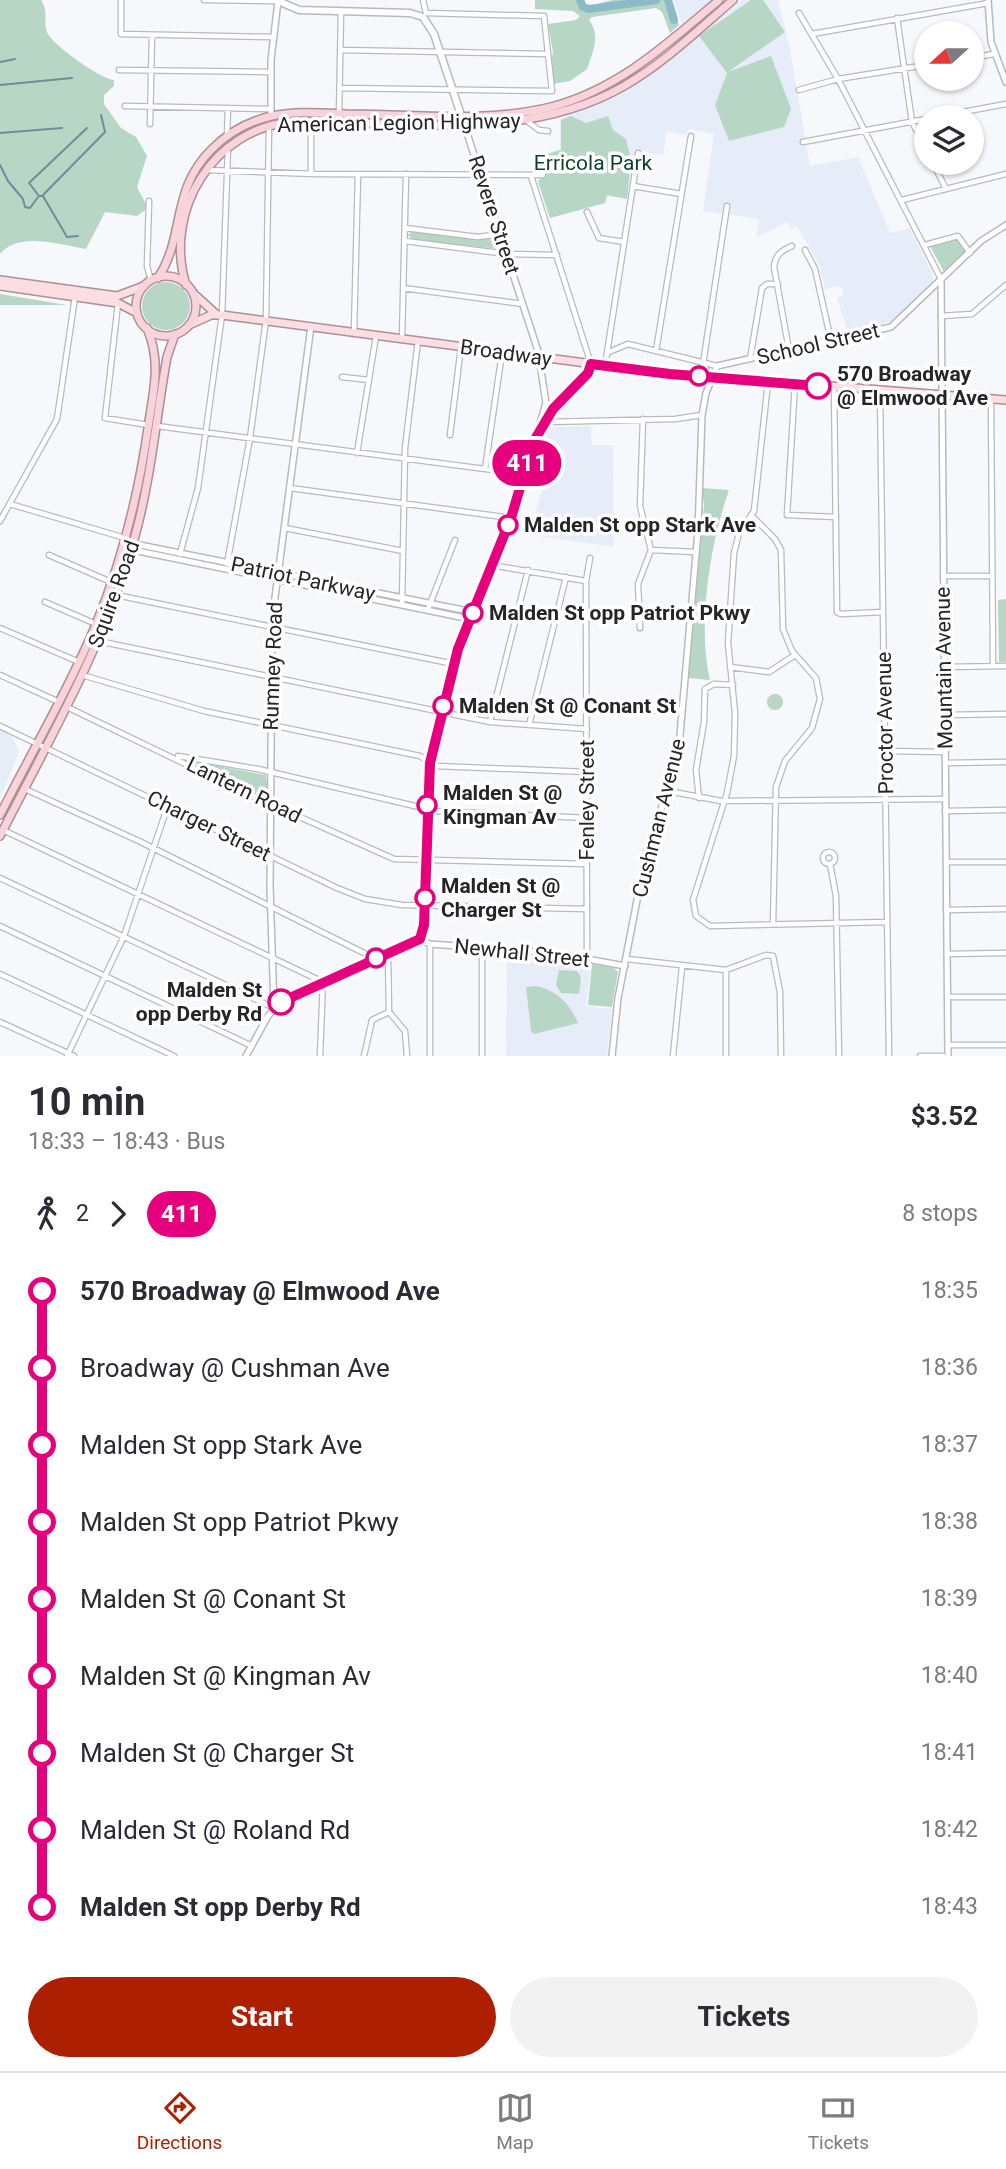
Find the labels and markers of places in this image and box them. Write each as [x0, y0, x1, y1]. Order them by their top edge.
place label: 570 Broadway @ Elmwood Ave [837, 362, 988, 410]
unlabelled marker [689, 366, 709, 386]
marker: 570 Broadway @ Elmwood Ave [805, 373, 831, 399]
place label: Malden St opp Stark Ave [524, 513, 756, 537]
marker: Malden St opp Stark Ave [498, 515, 518, 535]
place label: Malden St opp Patriot Pkwy [489, 601, 751, 625]
marker: Malden St opp Patriot Pkwy [463, 603, 483, 623]
place label: Malden St @ Conant St [459, 694, 676, 718]
marker: Malden St @ Conant St [433, 696, 453, 716]
place label: Malden St @ Kingman Av [443, 781, 562, 829]
marker: Malden St @ Kingman Av [417, 795, 437, 815]
place label: Malden St @ Charger St [441, 874, 560, 922]
marker: Malden St @ Charger St [415, 888, 435, 908]
unlabelled marker [366, 948, 386, 968]
place label: Malden St opp Derby Rd [136, 978, 262, 1026]
marker: Malden St opp Derby Rd [268, 989, 294, 1015]

